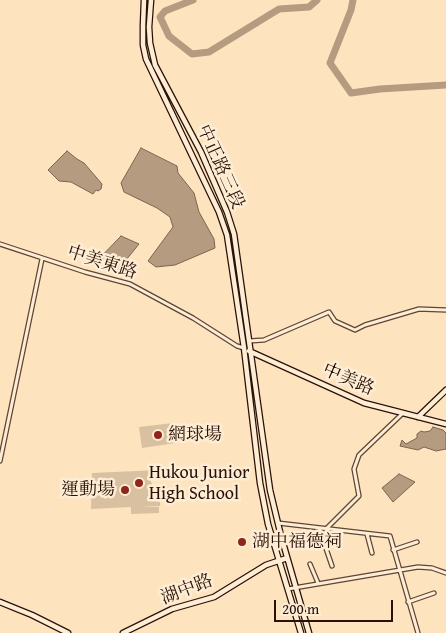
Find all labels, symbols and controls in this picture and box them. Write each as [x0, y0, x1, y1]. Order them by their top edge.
street label: 中正路三段 [192, 121, 248, 213]
street label: 中美東路 [64, 242, 140, 284]
street label: 中美路 [319, 360, 377, 400]
place label: 網球場 [168, 424, 222, 446]
marker: 網球場 [152, 429, 164, 441]
place label: Hukou Junior High School [149, 462, 250, 504]
marker: Hukou Junior High School [133, 477, 145, 489]
place label: 運動場 [61, 479, 115, 501]
marker: 運動場 [119, 484, 131, 496]
place label: 湖中福德祠 [252, 531, 342, 553]
marker: 湖中福德祠 [236, 536, 248, 548]
street label: 湖中路 [158, 570, 216, 610]
scale bar [276, 590, 395, 622]
text: 200 m [282, 598, 319, 619]

